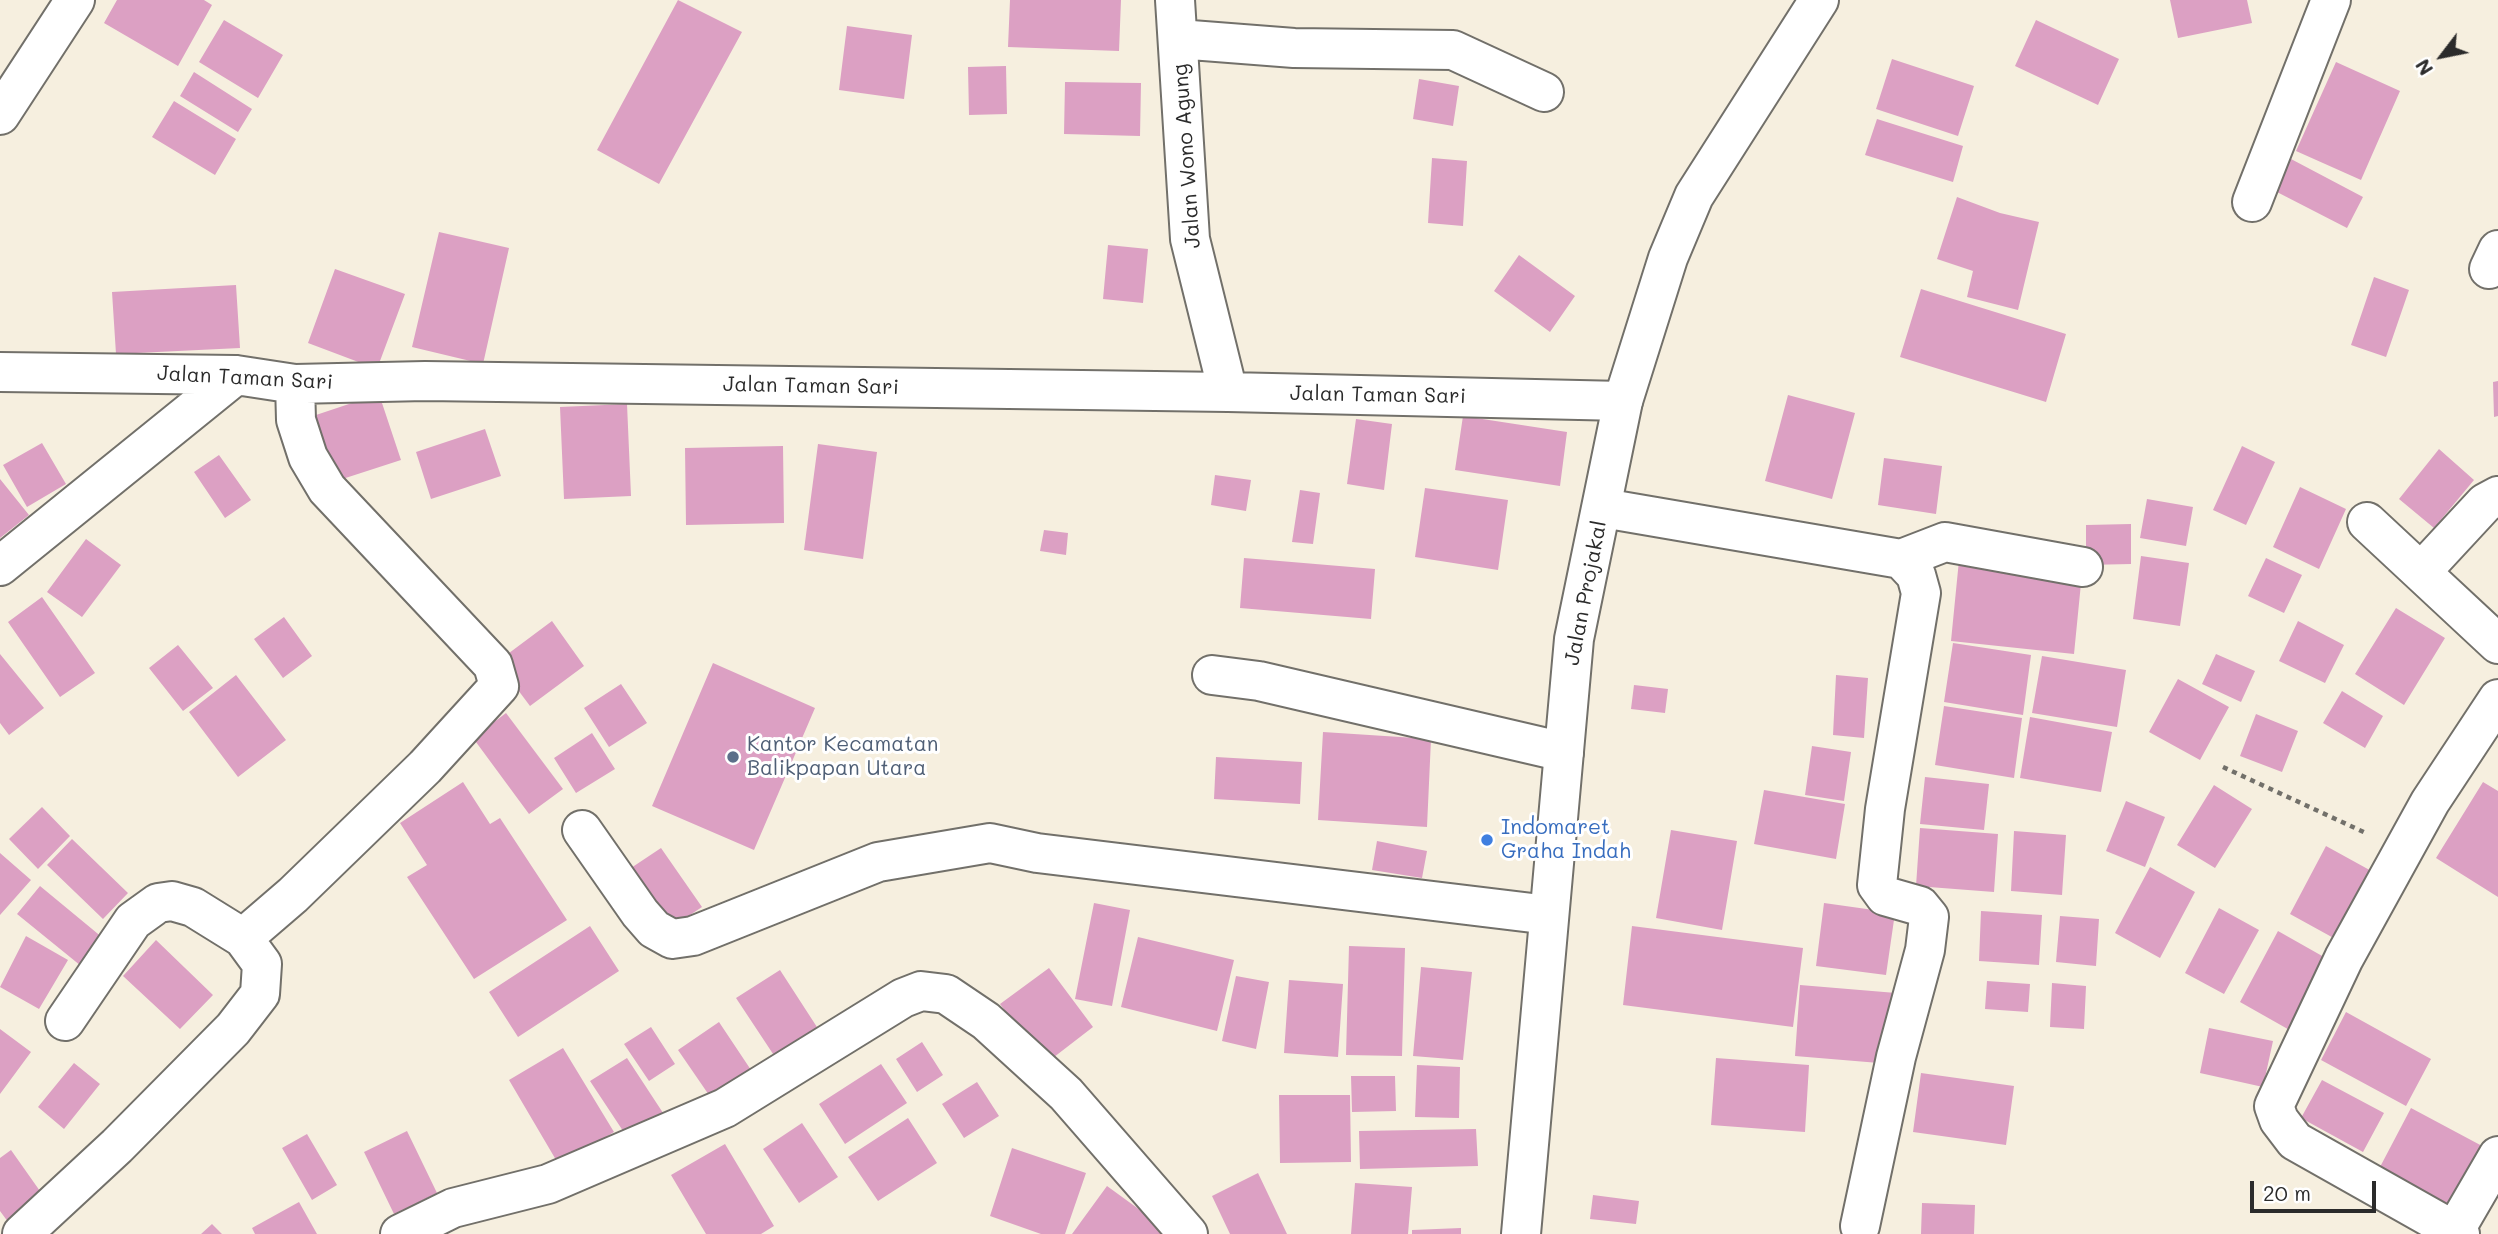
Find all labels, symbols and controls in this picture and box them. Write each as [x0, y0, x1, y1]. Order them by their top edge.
north arrow [2407, 21, 2477, 91]
text: N [2409, 55, 2438, 80]
street label: Jalan Wono Agung [1168, 63, 1206, 249]
street label: Jalan Taman Sari [156, 361, 334, 395]
street label: Jalan Taman Sari [723, 372, 899, 400]
street label: Jalan Taman Sari [1290, 381, 1466, 409]
street label: Jalan Projakal [1560, 519, 1612, 667]
place label: Kantor Kecamatan Balikpapan Utara [747, 732, 938, 782]
marker: Kantor Kecamatan Balikpapan Utara [725, 749, 741, 765]
place label: Indomaret Graha Indah [1501, 815, 1631, 865]
marker: Indomaret Graha Indah [1479, 832, 1495, 848]
scale bar [2253, 1168, 2379, 1212]
text: 20 m [2263, 1179, 2311, 1206]

